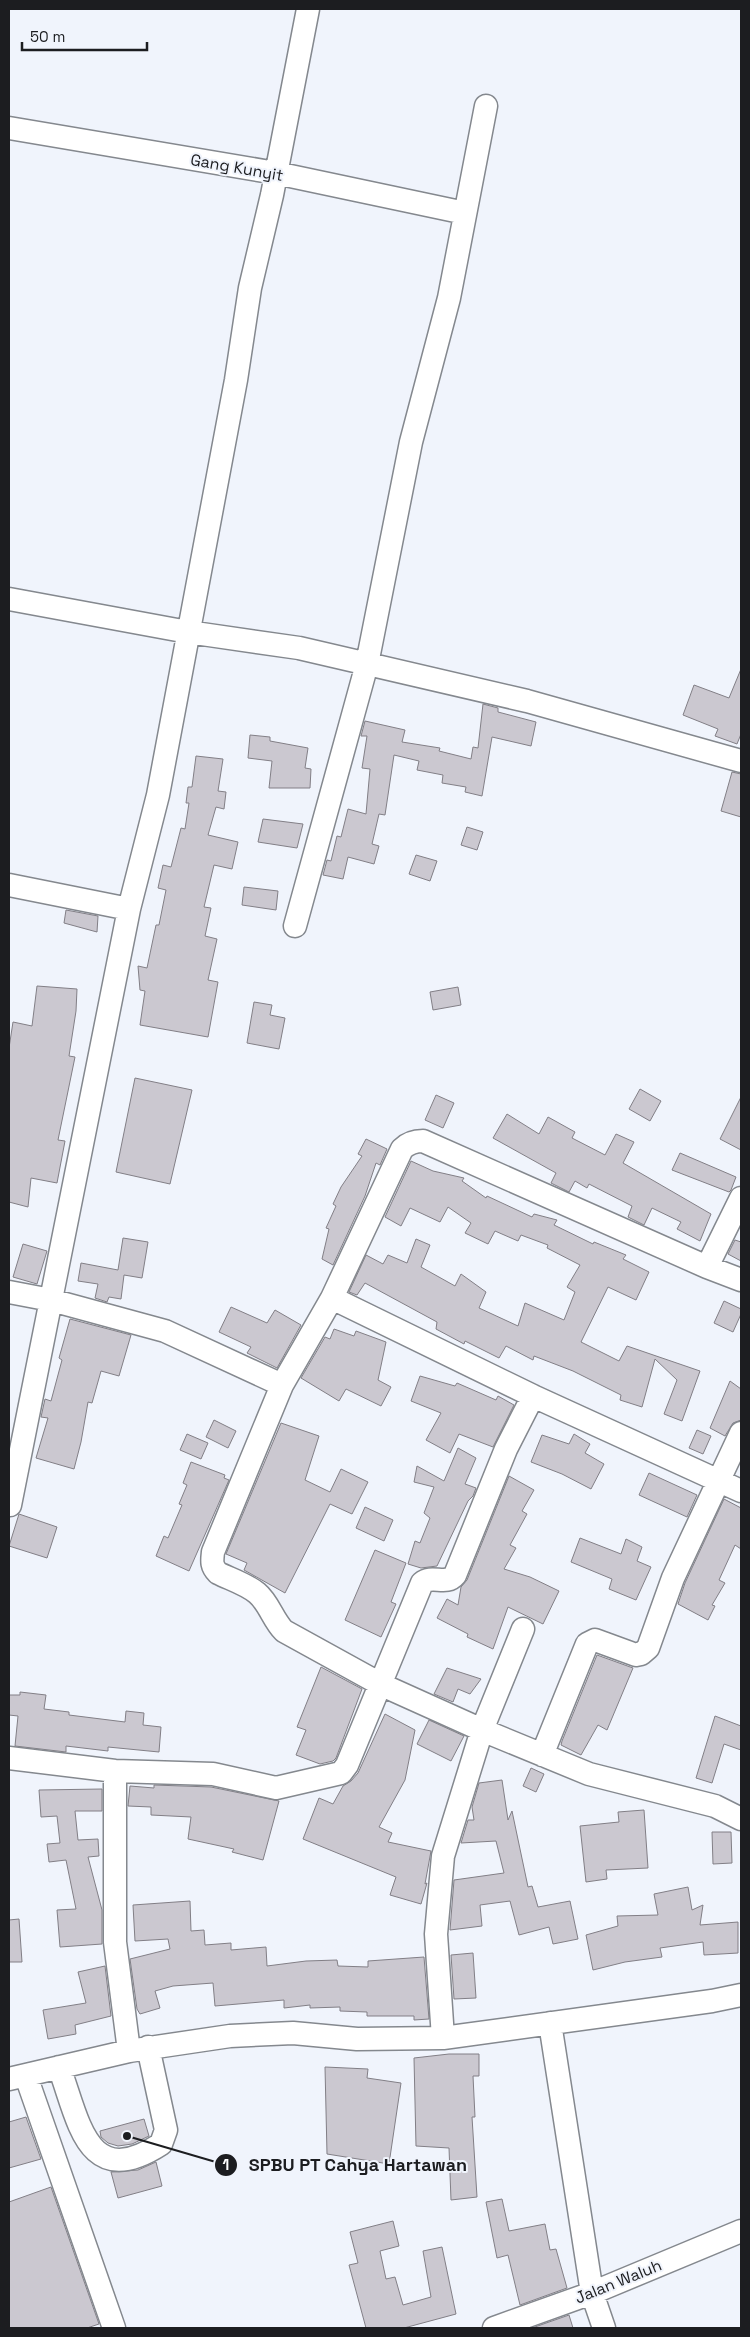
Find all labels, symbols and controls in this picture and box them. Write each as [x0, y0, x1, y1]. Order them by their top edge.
scale bar [22, 20, 148, 52]
text: 50 m [30, 27, 65, 46]
street label: Gang Kunyit [189, 149, 285, 186]
callout: SPBU PT Cahya Hartawan [214, 2148, 477, 2181]
text: SPBU PT Cahya Hartawan [249, 2153, 467, 2176]
text: 1 [223, 2155, 229, 2174]
street label: Jalan Waluh [572, 2255, 665, 2308]

